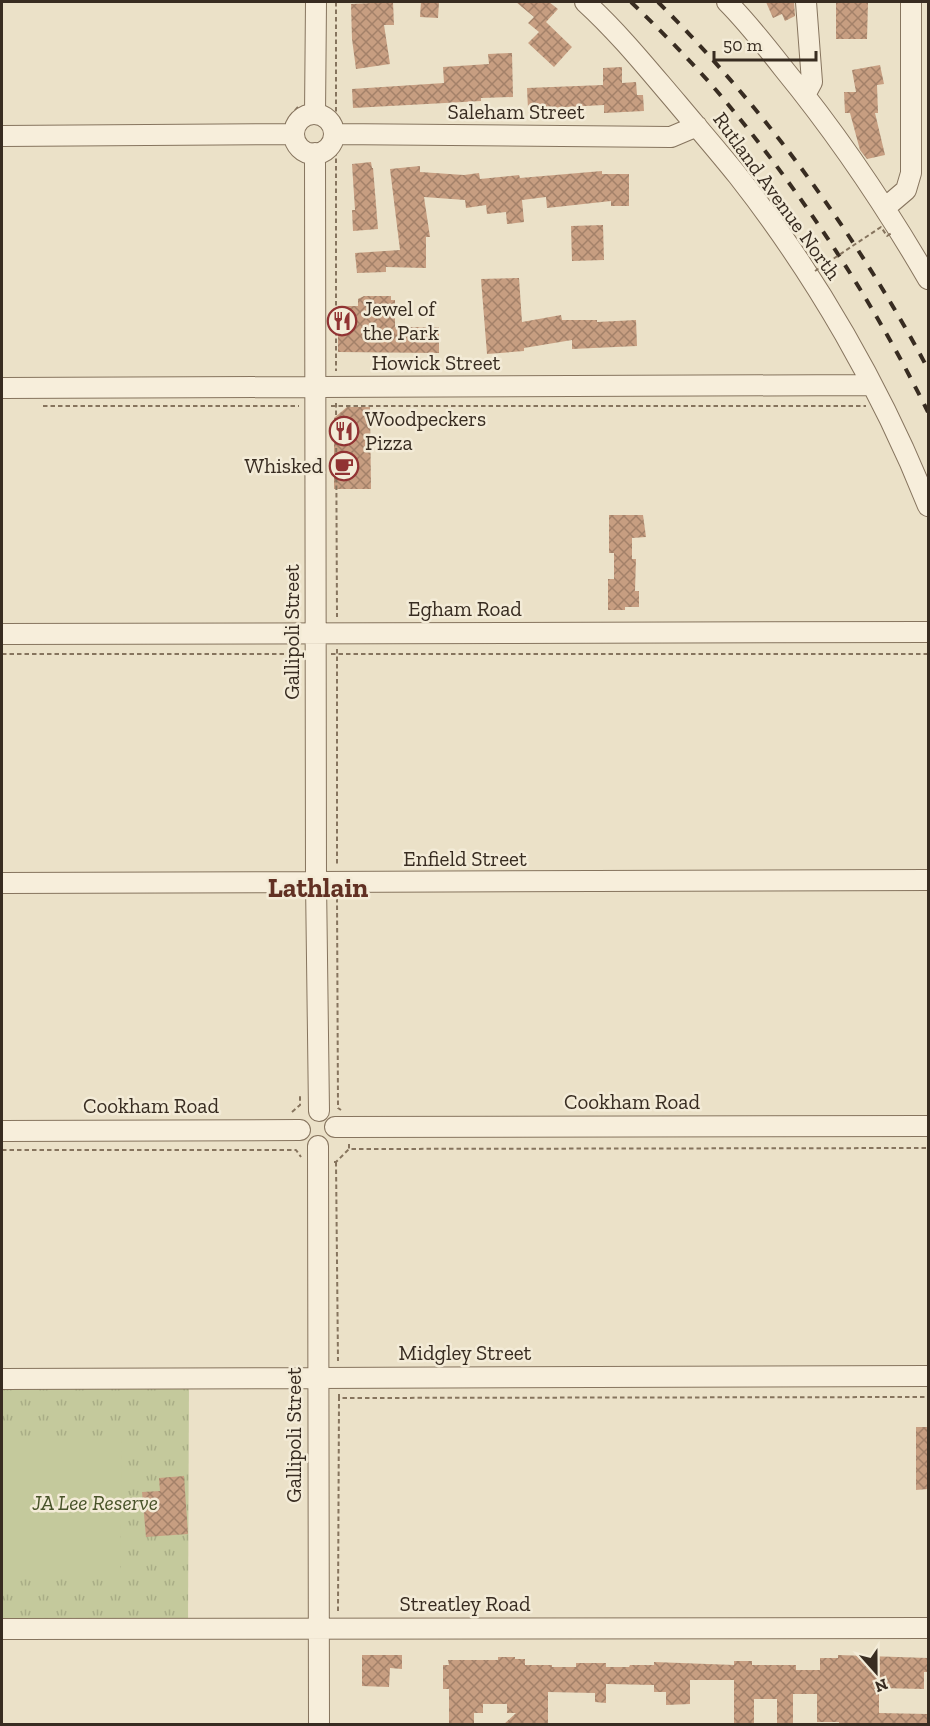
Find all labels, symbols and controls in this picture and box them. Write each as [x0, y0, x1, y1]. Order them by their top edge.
scale bar [714, 24, 816, 62]
text: 50 m [723, 34, 763, 56]
street label: Saleham Street [448, 99, 585, 124]
street label: Rutland Avenue North [708, 107, 847, 285]
place label: Jewel of the Park [363, 296, 439, 345]
restaurant icon: Jewel of the Park [326, 305, 358, 337]
street label: Howick Street [372, 350, 501, 375]
place label: Woodpeckers Pizza [365, 406, 486, 455]
restaurant icon: Woodpeckers Pizza [328, 415, 360, 447]
cafe icon: Whisked [328, 450, 360, 482]
place label: Whisked [245, 453, 323, 478]
street label: Gallipoli Street [279, 564, 304, 700]
street label: Egham Road [408, 596, 522, 621]
street label: Enfield Street [403, 846, 527, 871]
district label: Lathlain [268, 872, 368, 904]
street label: Cookham Road [564, 1089, 700, 1114]
street label: Cookham Road [83, 1093, 219, 1118]
street label: Midgley Street [399, 1340, 532, 1365]
street label: Gallipoli Street [281, 1367, 306, 1503]
park label: JA Lee Reserve [31, 1490, 158, 1515]
street label: Streatley Road [400, 1591, 531, 1616]
north arrow [846, 1642, 906, 1702]
text: N [872, 1674, 890, 1697]

